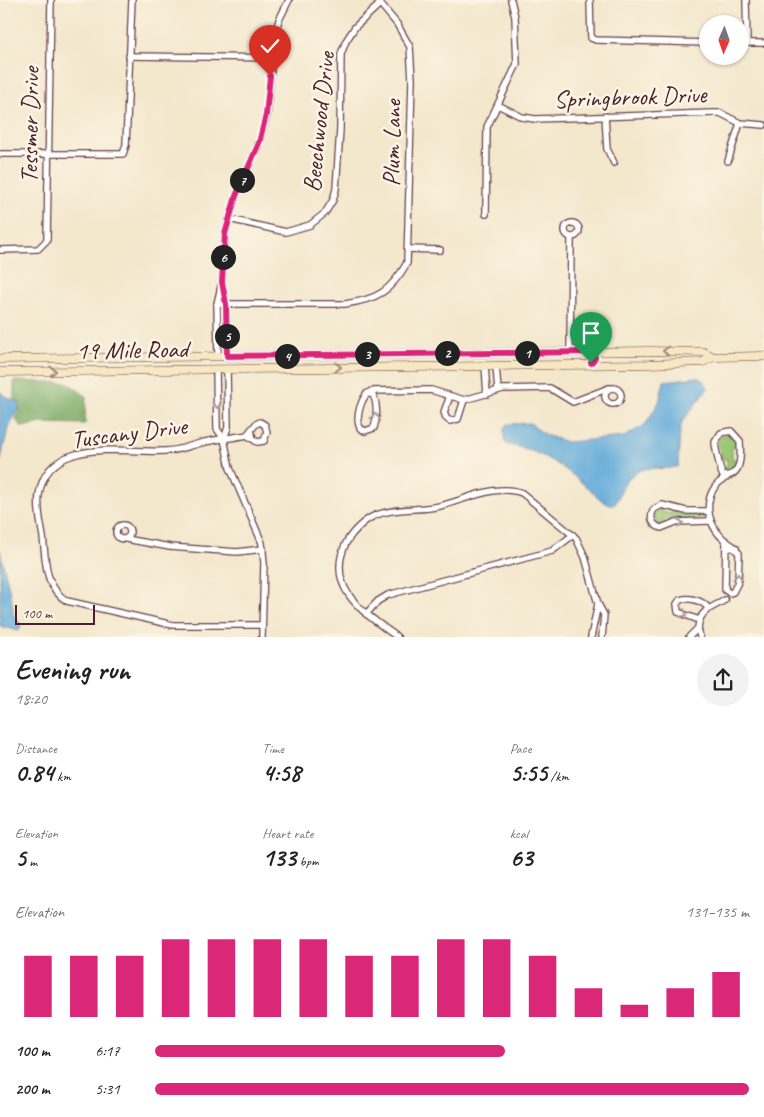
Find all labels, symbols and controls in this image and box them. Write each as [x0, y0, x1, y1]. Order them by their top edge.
north arrow [699, 15, 749, 65]
map controls [699, 15, 749, 65]
pin [249, 25, 291, 76]
icon: check [256, 32, 284, 60]
street label: Beechwood Drive [296, 49, 342, 194]
street label: Tessmer Drive [13, 65, 47, 183]
street label: Springbrook Drive [553, 78, 709, 116]
street label: Plum Lane [375, 97, 409, 187]
pin: 7 [230, 168, 254, 192]
text: 7 [239, 172, 246, 189]
pin: 6 [210, 244, 236, 270]
text: 6 [220, 249, 227, 266]
pin [570, 312, 612, 363]
icon: arrive [577, 319, 605, 347]
pin: 5 [214, 324, 240, 348]
text: 5 [224, 328, 231, 345]
street label: 19 Mile Road [76, 333, 192, 367]
pin: 2 [434, 340, 460, 366]
pin: 1 [514, 340, 540, 366]
pin: 3 [354, 342, 380, 366]
pin: 4 [274, 344, 300, 368]
text: 2 [444, 345, 451, 362]
text: 1 [524, 345, 531, 362]
text: 3 [364, 346, 371, 363]
one-way arrow [662, 346, 670, 356]
text: 4 [284, 348, 291, 365]
one-way arrow [334, 362, 342, 372]
one-way arrow [49, 366, 57, 376]
one-way arrow [212, 402, 222, 409]
street label: Tuscany Drive [69, 410, 190, 456]
one-way arrow [370, 412, 381, 420]
one-way arrow [676, 518, 684, 529]
one-way arrow [732, 572, 743, 580]
scale bar [15, 602, 95, 625]
text: 100 m [22, 605, 52, 622]
one-way arrow [679, 608, 688, 618]
text: Evening run [15, 652, 130, 687]
button: share [697, 654, 749, 706]
text: 18:20 [15, 689, 47, 709]
text: Distance [15, 740, 57, 757]
text: Time [262, 740, 284, 757]
text: Pace [510, 740, 531, 757]
text: 0.84 [15, 757, 54, 789]
text: 4:58 [262, 757, 301, 789]
text: 5:55 [510, 757, 547, 789]
text: km [54, 768, 71, 785]
text: /km [547, 768, 569, 785]
text: Elevation [15, 825, 58, 842]
text: Heart rate [262, 825, 313, 842]
text: kcal [510, 825, 528, 842]
text: 5 [15, 842, 26, 874]
text: 133 [262, 842, 296, 874]
text: 63 [510, 842, 533, 874]
text: m [26, 853, 37, 870]
text: bpm [296, 853, 319, 870]
text: Elevation [15, 902, 64, 922]
text: 131–135 m [686, 902, 749, 922]
text: 100 m [15, 1041, 50, 1061]
text: 6:17 [95, 1041, 120, 1061]
text: 200 m [15, 1079, 50, 1099]
text: 5:31 [95, 1079, 120, 1099]

